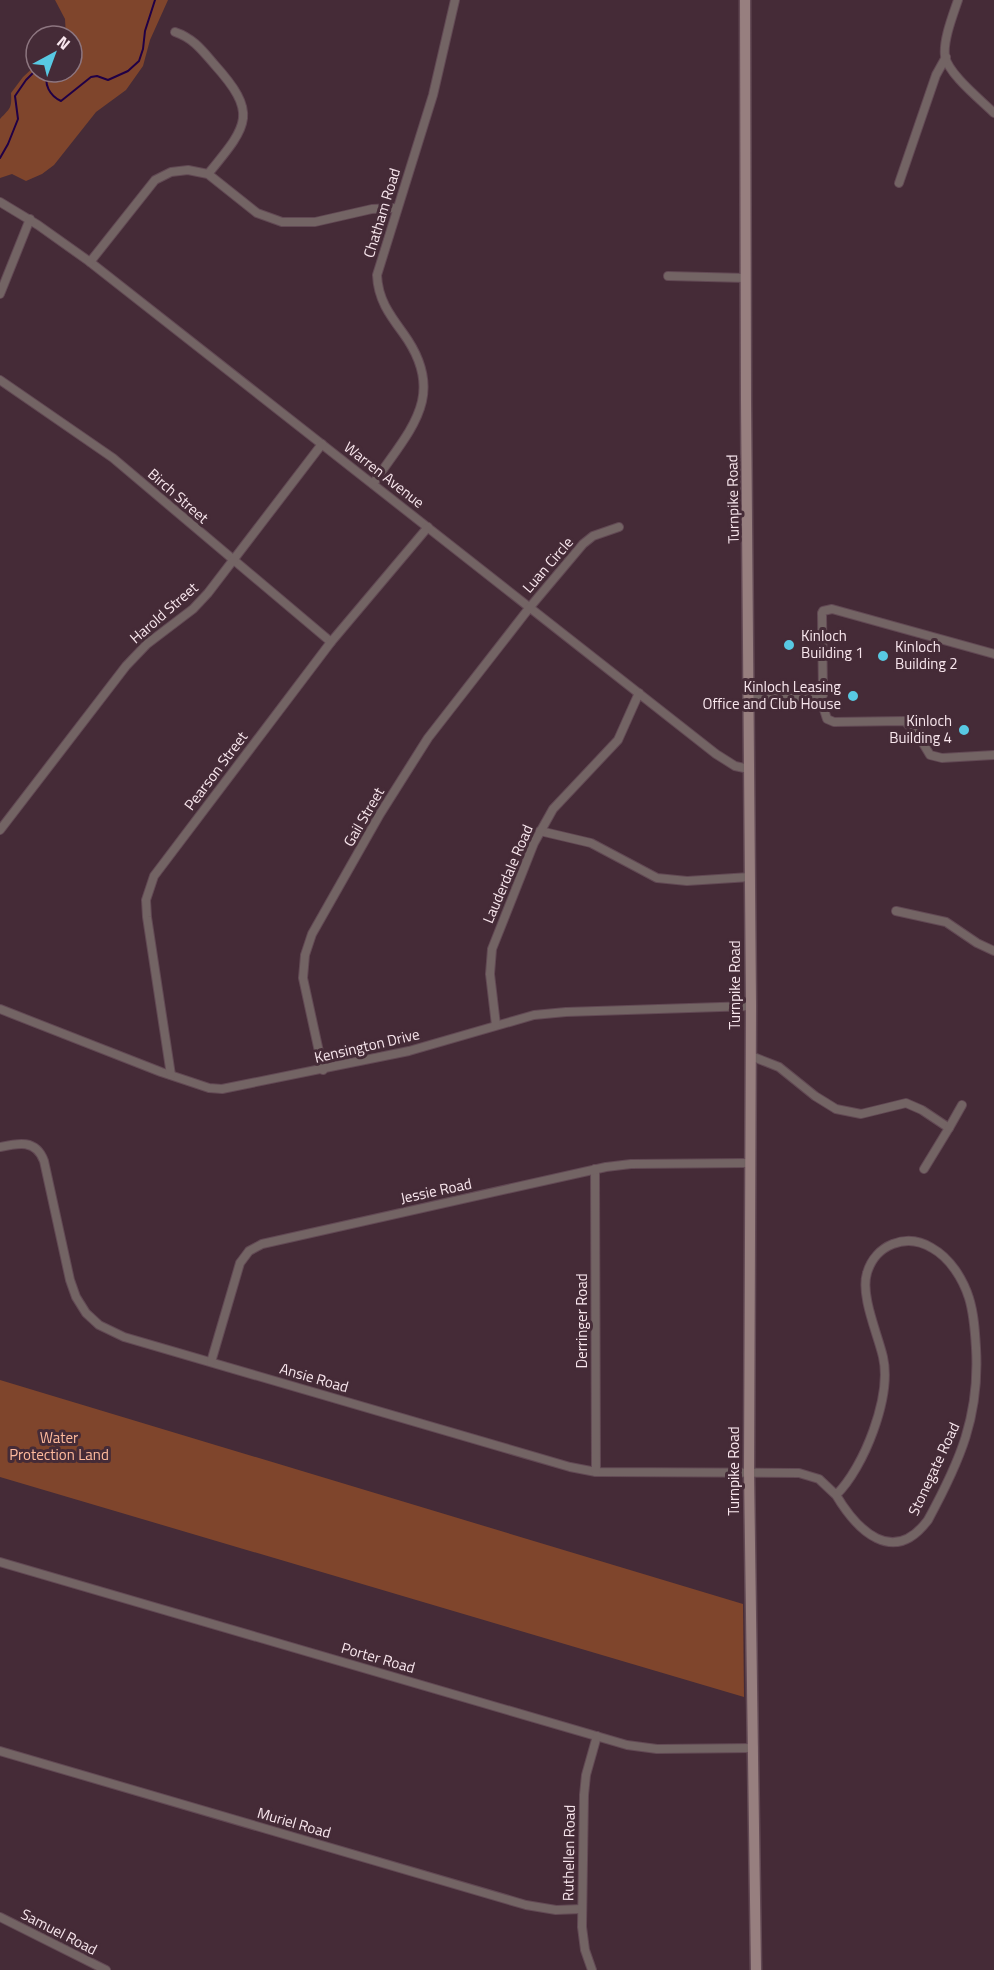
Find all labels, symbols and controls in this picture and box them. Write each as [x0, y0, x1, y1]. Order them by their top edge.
north arrow [24, 24, 84, 84]
text: N [52, 30, 76, 55]
street label: Chatham Road [357, 165, 406, 261]
street label: Warren Avenue [339, 436, 429, 513]
street label: Turnpike Road [720, 454, 745, 544]
street label: Birch Street [143, 463, 214, 529]
street label: Luan Circle [517, 531, 579, 598]
street label: Harold Street [124, 576, 203, 649]
place label: Kinloch Building 1 [801, 624, 864, 664]
place label: Kinloch Building 2 [895, 635, 958, 675]
marker: Kinloch Building 1 [782, 638, 796, 652]
marker: Kinloch Building 2 [876, 649, 890, 663]
place label: Kinloch Leasing Office and Club House [702, 675, 841, 715]
marker: Kinloch Leasing Office and Club House [846, 689, 860, 703]
place label: Kinloch Building 4 [889, 709, 952, 749]
marker: Kinloch Building 4 [957, 723, 971, 737]
street label: Pearson Street [178, 726, 254, 815]
street label: Gail Street [337, 782, 390, 851]
street label: Lauderdale Road [476, 821, 539, 927]
street label: Turnpike Road [723, 940, 746, 1030]
street label: Kensington Drive [312, 1022, 422, 1069]
street label: Jessie Road [398, 1172, 474, 1209]
street label: Derringer Road [570, 1273, 593, 1369]
street label: Ansie Road [277, 1357, 351, 1398]
street label: Stonegate Road [902, 1418, 965, 1519]
park label: Water Protection Land [9, 1426, 109, 1466]
street label: Turnpike Road [722, 1426, 745, 1516]
street label: Porter Road [339, 1636, 418, 1679]
street label: Muriel Road [255, 1801, 334, 1844]
street label: Ruthellen Road [556, 1805, 581, 1901]
street label: Samuel Road [17, 1902, 101, 1961]

